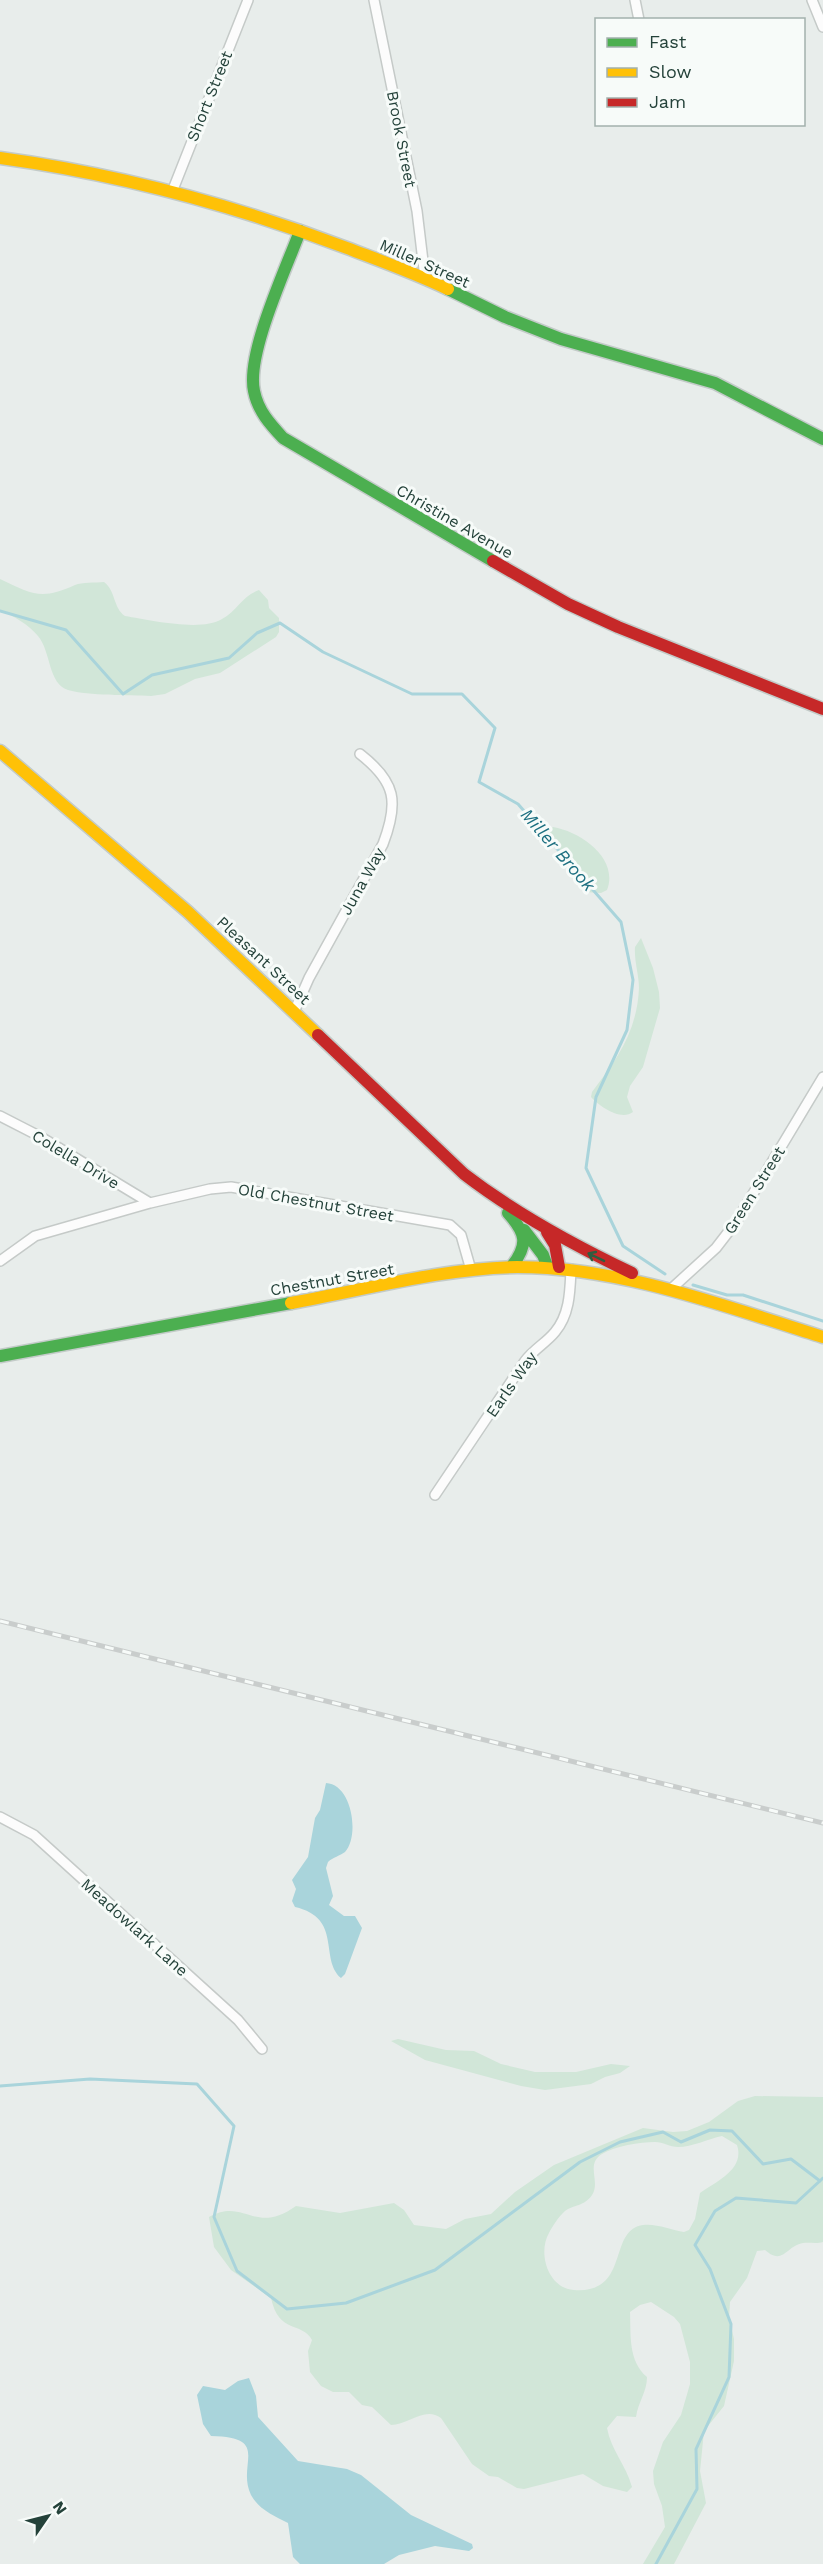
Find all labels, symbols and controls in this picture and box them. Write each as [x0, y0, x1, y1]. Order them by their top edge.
legend [595, 18, 805, 126]
text: Fast [649, 31, 687, 52]
street label: Short Street [183, 48, 236, 144]
text: Slow [649, 61, 692, 82]
street label: Brook Street [383, 89, 420, 189]
text: Jam [649, 91, 686, 112]
street label: Miller Street [377, 235, 473, 292]
street label: Christine Avenue [393, 480, 516, 563]
water label: Miller Brook [517, 804, 601, 896]
street label: Juna Way [336, 844, 389, 918]
street label: Pleasant Street [213, 912, 314, 1009]
street label: Colella Drive [29, 1126, 123, 1193]
street label: Green Street [720, 1143, 789, 1238]
street label: Old Chestnut Street [237, 1179, 396, 1226]
one-way arrow [587, 1250, 605, 1262]
street label: Chestnut Street [269, 1259, 396, 1300]
street label: Earls Way [482, 1347, 541, 1421]
street label: Meadowlark Lane [77, 1874, 192, 1980]
north arrow [18, 2486, 78, 2546]
text: N [49, 2497, 71, 2518]

